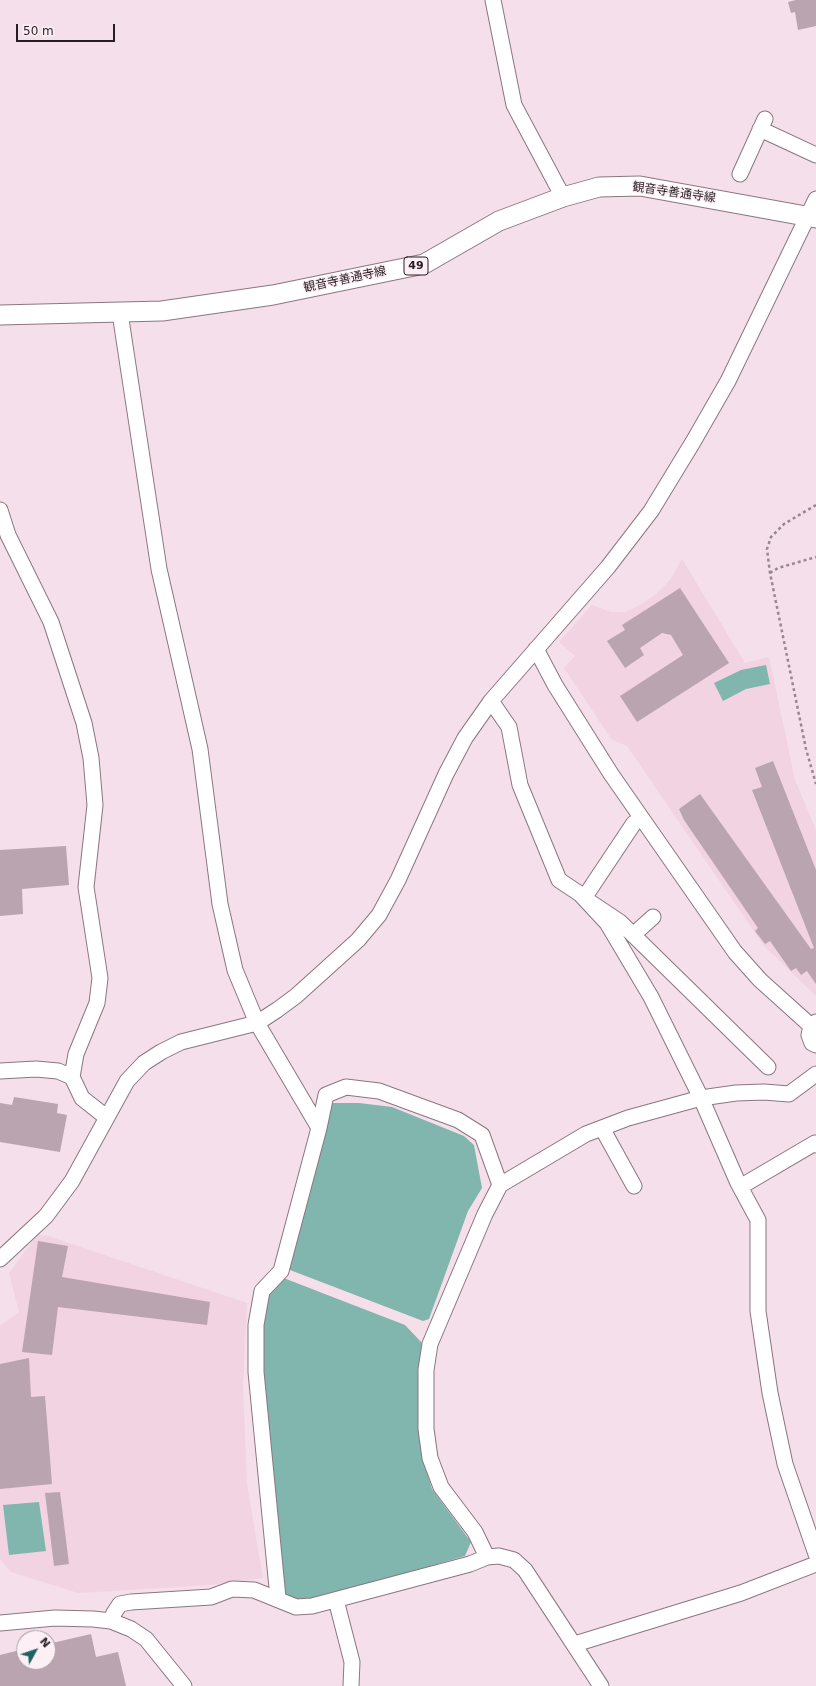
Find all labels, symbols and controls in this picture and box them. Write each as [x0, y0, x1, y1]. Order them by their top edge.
scale bar [18, 16, 117, 42]
text: 50 m [23, 24, 54, 38]
street label: 観音寺善通寺線 [631, 180, 717, 206]
road number: 49 [404, 257, 428, 275]
street label: 観音寺善通寺線 [302, 264, 388, 296]
north arrow [16, 1630, 56, 1670]
text: N [37, 1635, 53, 1650]

